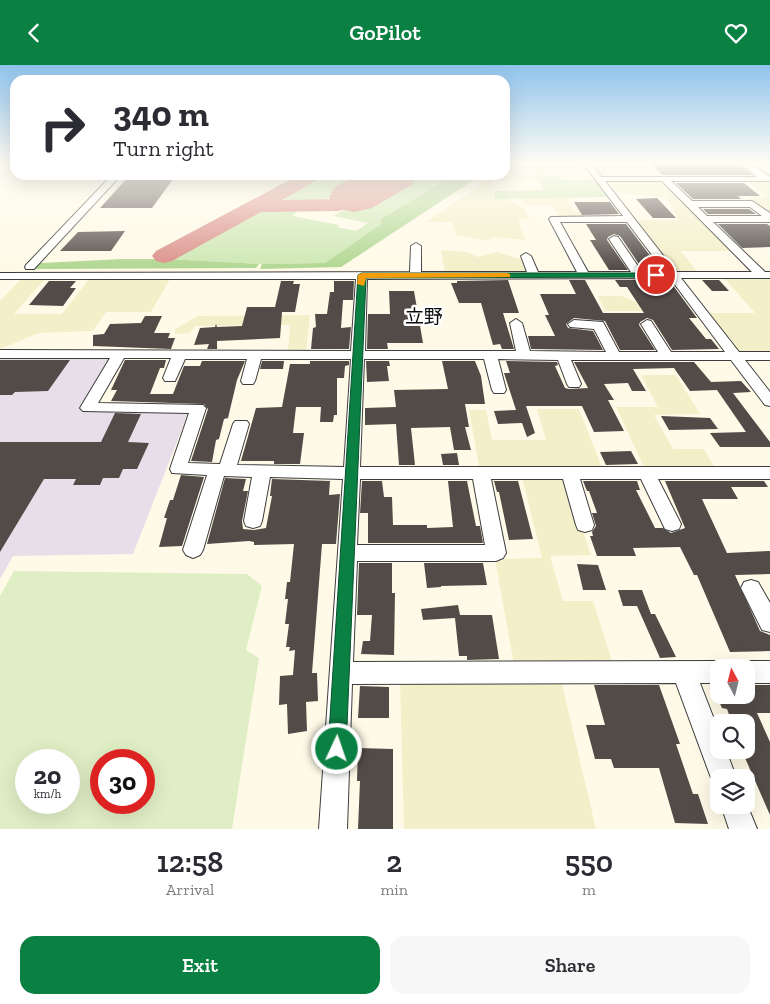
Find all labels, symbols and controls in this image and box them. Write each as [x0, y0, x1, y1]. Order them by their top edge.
icon: back [20, 19, 48, 47]
text: GoPilot [349, 19, 421, 46]
icon: heart [722, 19, 750, 47]
text: 340 m [113, 93, 209, 135]
icon: right [30, 95, 95, 160]
text: Turn right [113, 135, 214, 162]
pin [635, 254, 677, 296]
icon: arrive [642, 261, 670, 289]
district label: 立野 [405, 305, 443, 328]
north arrow [710, 659, 755, 704]
map controls [710, 659, 755, 814]
button: search [710, 714, 755, 759]
position arrow [310, 722, 362, 774]
speed limit sign: 30 [90, 749, 155, 814]
text: 20 [34, 760, 61, 790]
button: layers [710, 769, 755, 814]
text: km/h [34, 787, 61, 801]
text: 12:58 [157, 844, 224, 880]
text: 2 [386, 844, 402, 880]
text: 550 [565, 844, 613, 880]
text: Arrival [166, 880, 214, 899]
text: min [380, 880, 408, 899]
text: m [582, 880, 596, 899]
button: Exit [20, 936, 380, 994]
button: Share [390, 936, 750, 994]

